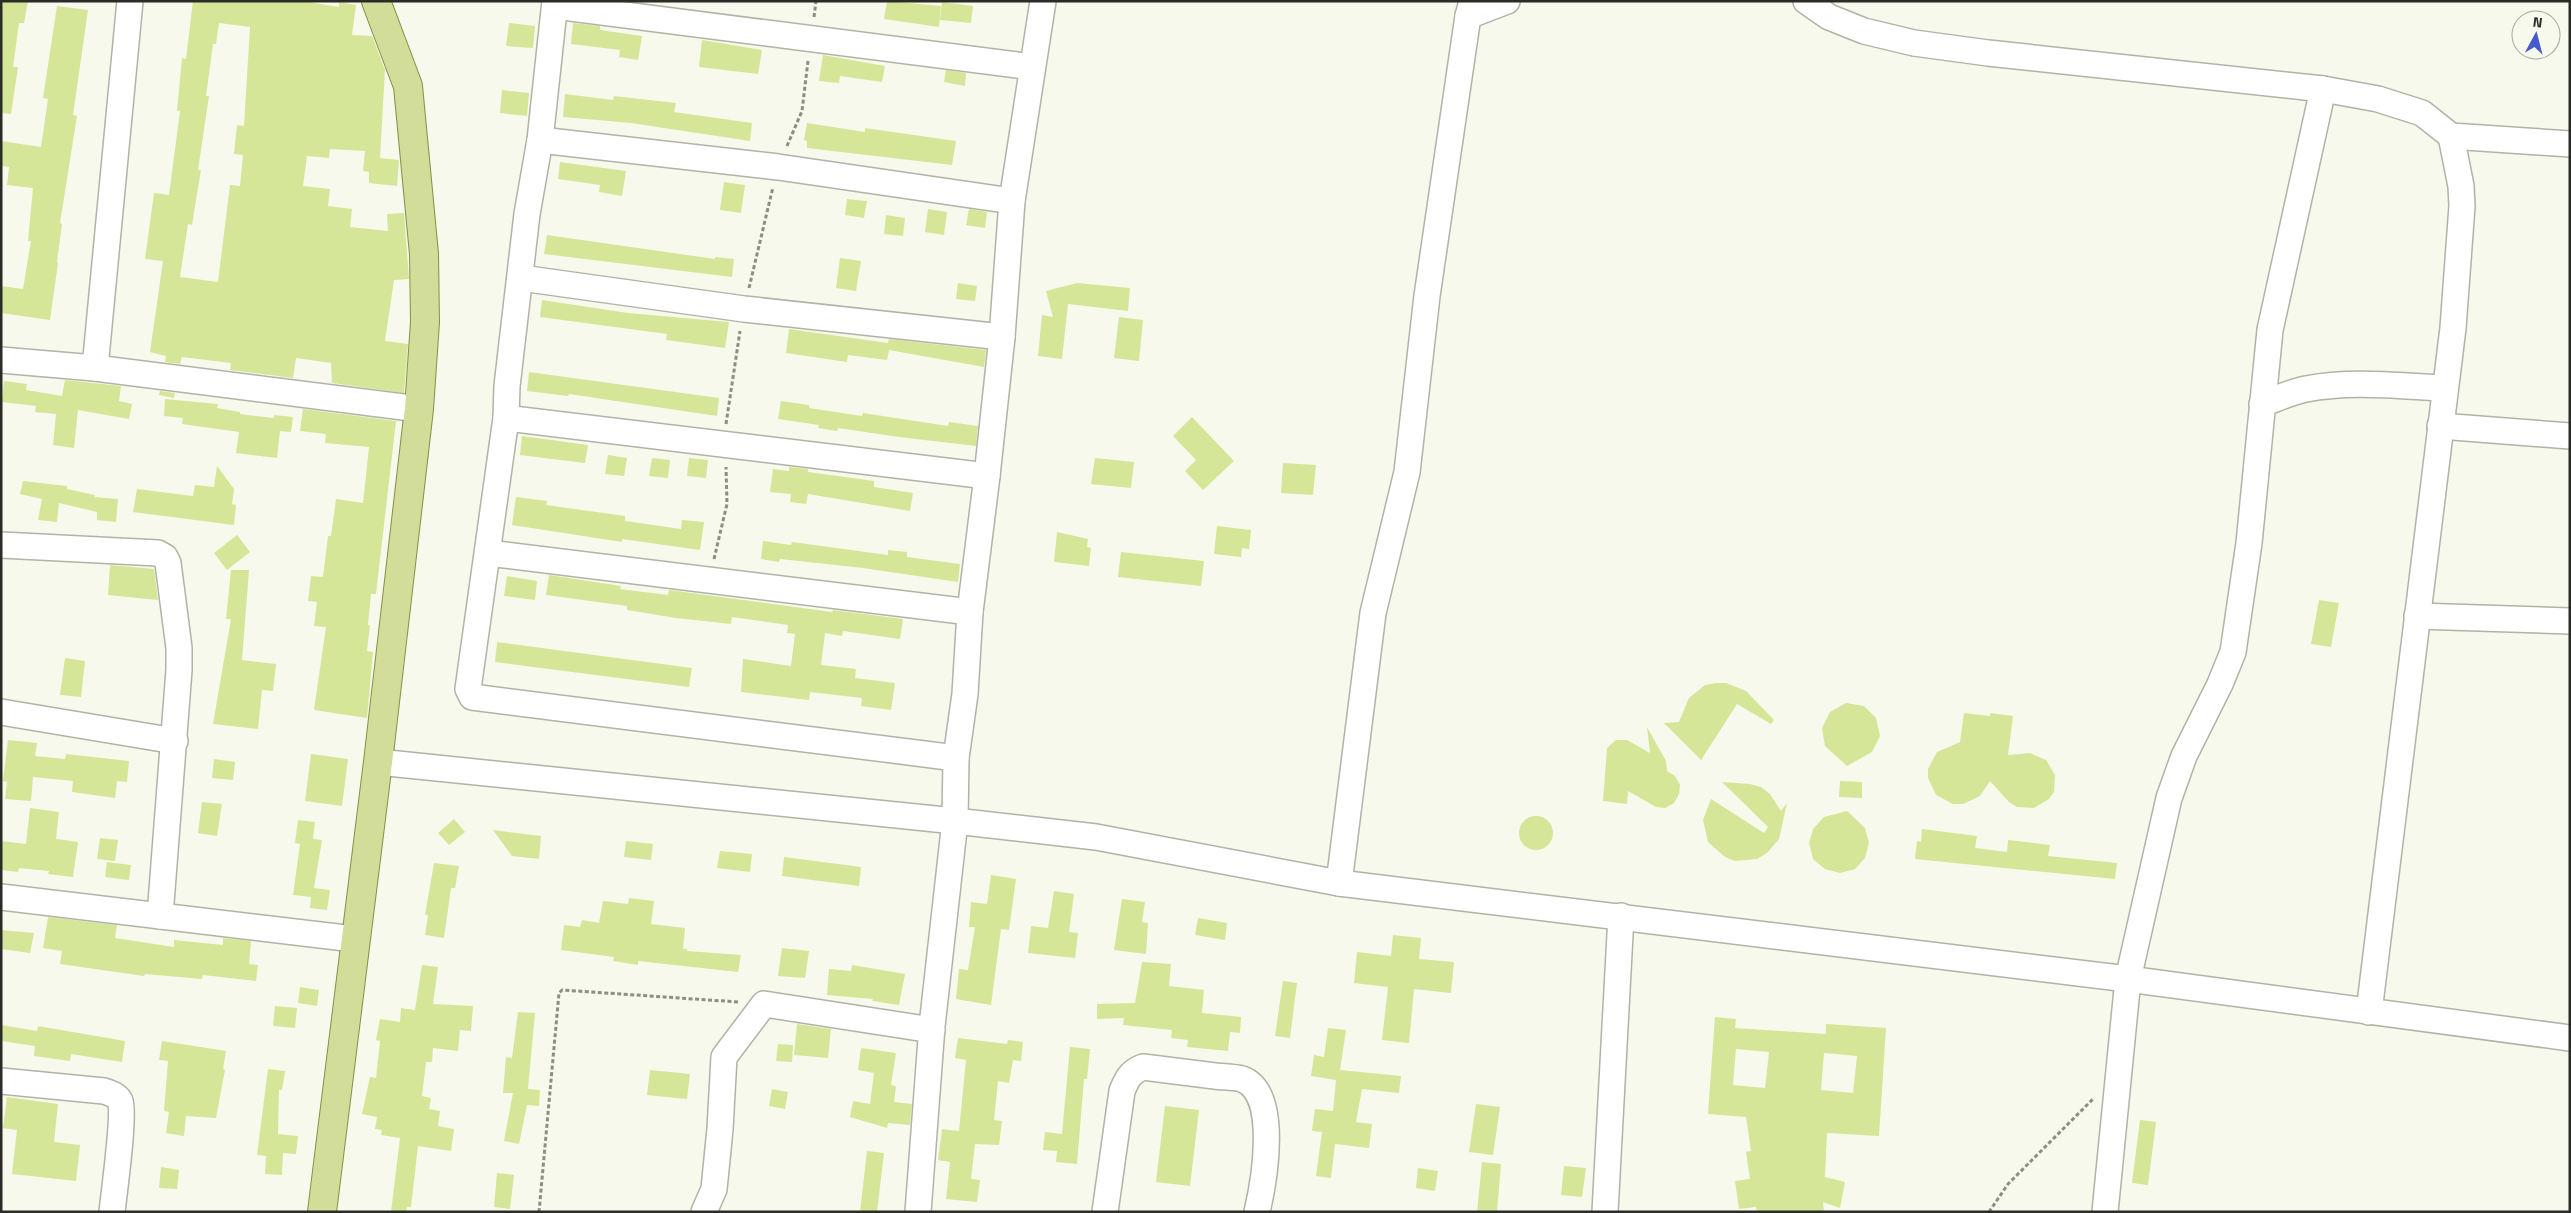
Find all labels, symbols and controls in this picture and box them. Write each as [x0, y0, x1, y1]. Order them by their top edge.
north arrow [2511, 10, 2561, 60]
text: N [2532, 11, 2544, 33]

